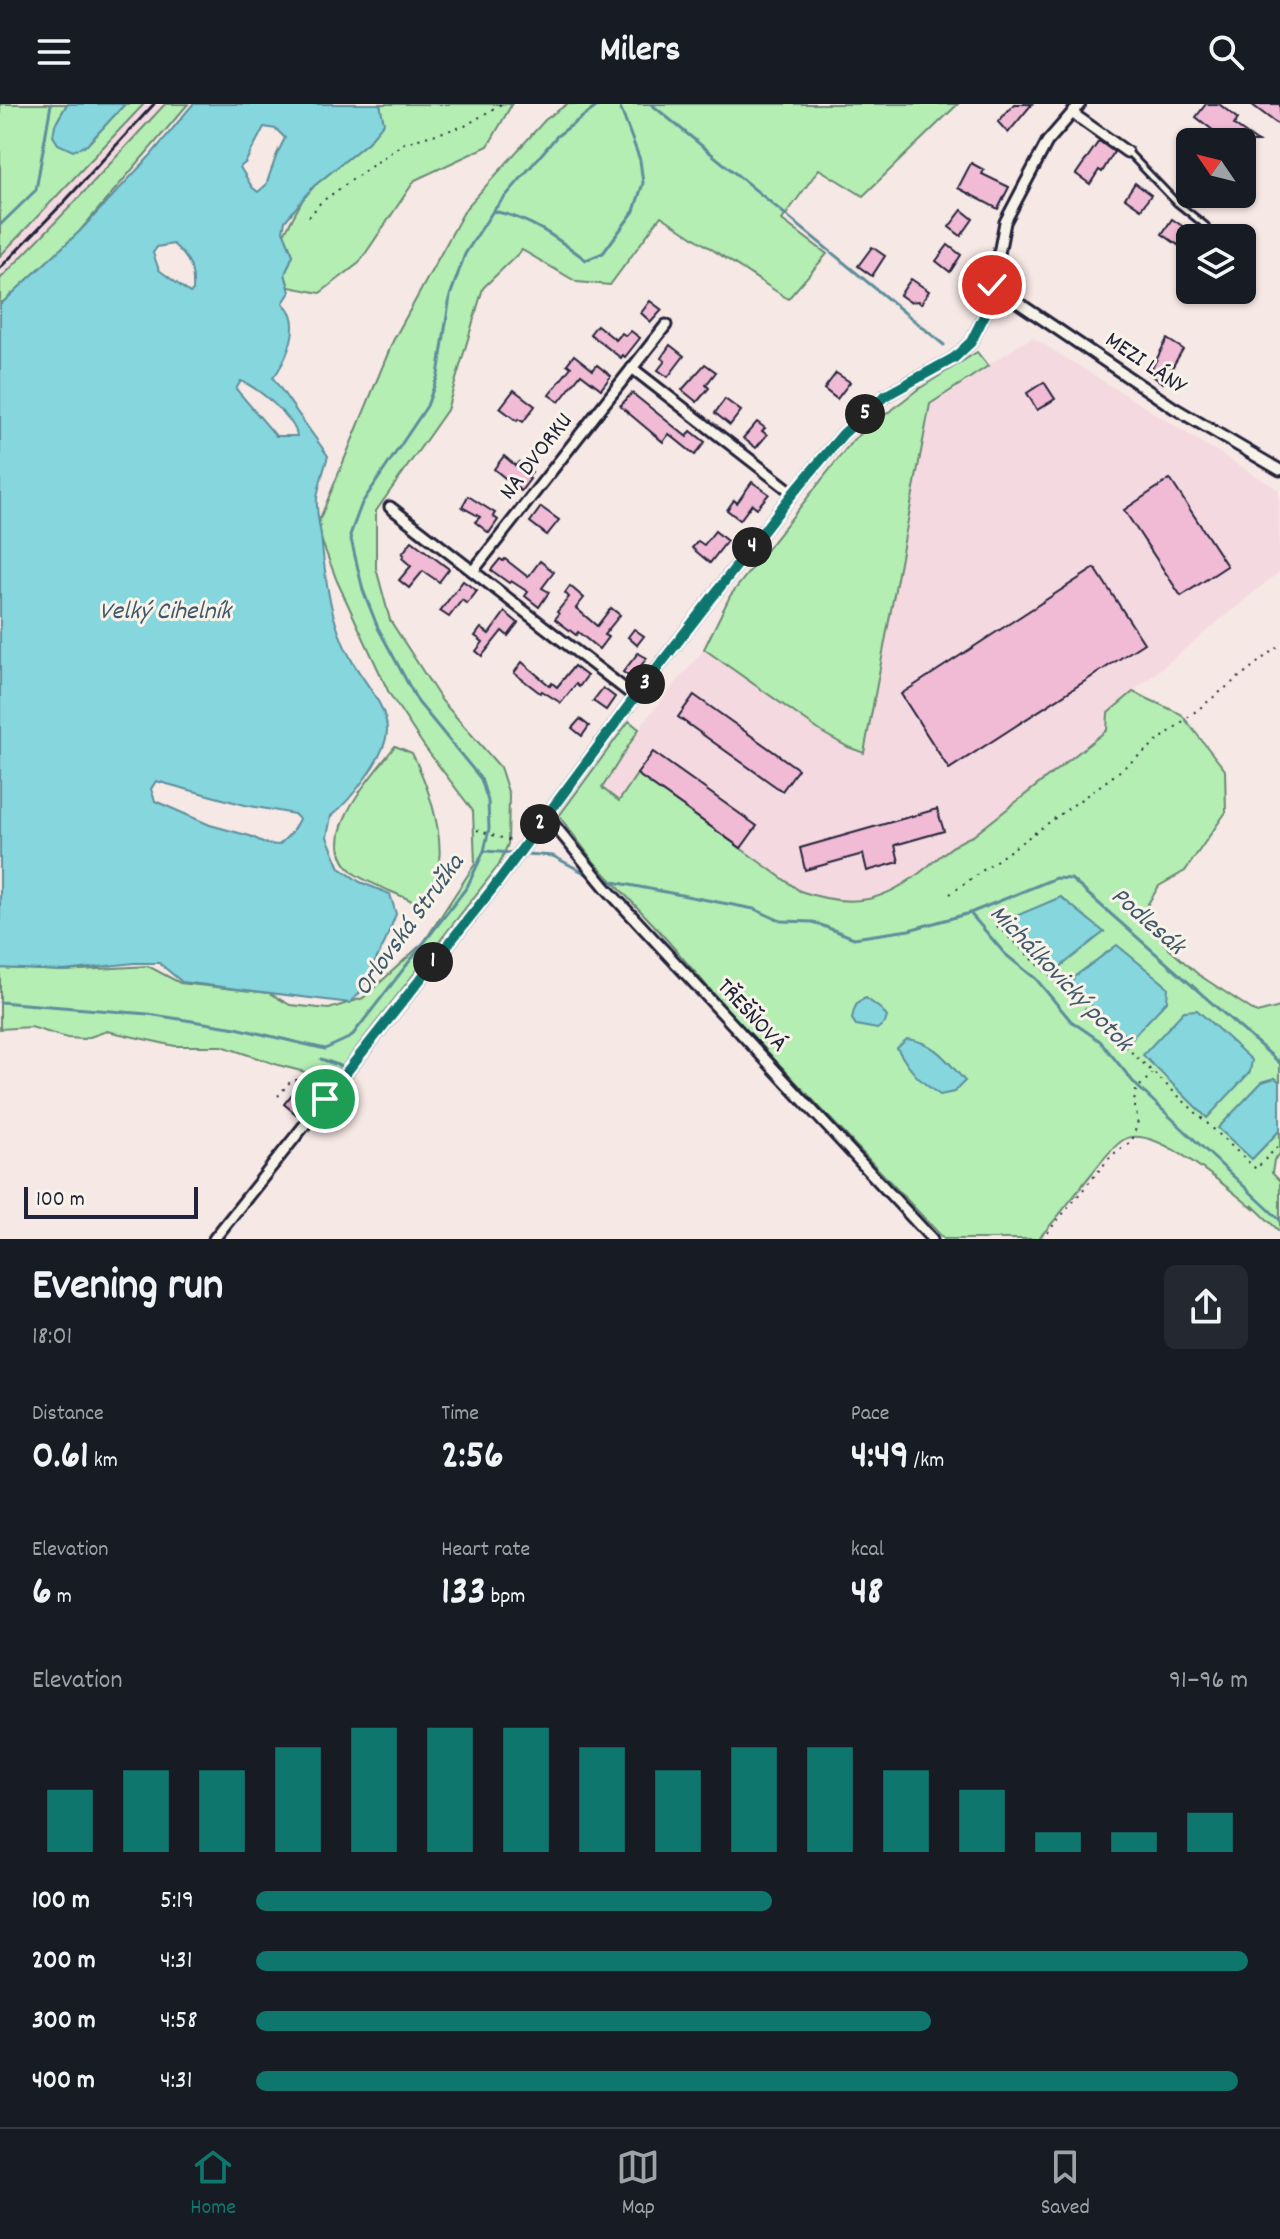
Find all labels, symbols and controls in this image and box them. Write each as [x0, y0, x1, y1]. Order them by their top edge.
text: Milers [600, 26, 680, 78]
icon: menu [32, 30, 76, 74]
icon: search [1204, 30, 1248, 74]
north arrow [1176, 128, 1256, 208]
map controls [1176, 128, 1256, 304]
button: layers [1176, 224, 1256, 304]
pin [958, 251, 1026, 319]
icon: check [970, 263, 1014, 307]
street label: MEZI LÁNY [1098, 324, 1193, 404]
pin: 5 [845, 394, 885, 434]
text: 5 [860, 398, 870, 429]
street label: NA DVORKU [492, 406, 582, 508]
pin: 4 [732, 527, 772, 567]
text: 4 [747, 531, 757, 562]
water label: Velký Cihelník [99, 594, 233, 631]
pin: 3 [625, 664, 665, 704]
text: 3 [640, 668, 650, 699]
pin: 2 [520, 804, 560, 844]
text: 2 [535, 808, 545, 839]
water label: Orlovská Stružka [346, 846, 475, 1005]
water label: Podlesák [1102, 879, 1194, 966]
water label: Michálkovický potok [980, 897, 1142, 1063]
pin: 1 [413, 942, 453, 982]
text: 1 [431, 946, 435, 977]
street label: TŘEŠŇOVÁ [708, 971, 794, 1061]
pin [291, 1065, 359, 1133]
icon: arrive [303, 1077, 347, 1121]
scale bar [24, 1183, 198, 1219]
text: 100 m [36, 1185, 85, 1216]
text: Evening run [32, 1257, 223, 1320]
button: share [1164, 1265, 1248, 1349]
text: 18:01 [32, 1319, 72, 1356]
text: Distance [32, 1399, 104, 1430]
text: Time [441, 1399, 479, 1430]
text: Pace [851, 1399, 890, 1430]
text: 0.61 [32, 1430, 89, 1487]
text: 2:56 [441, 1430, 504, 1487]
text: 4:49 [851, 1430, 909, 1487]
text: km [89, 1446, 118, 1477]
text: /km [909, 1446, 944, 1477]
text: Elevation [32, 1535, 109, 1566]
text: Heart rate [441, 1535, 530, 1566]
text: kcal [851, 1535, 884, 1566]
text: 6 [32, 1566, 52, 1623]
text: 133 [441, 1566, 486, 1623]
text: 48 [851, 1566, 883, 1623]
text: m [52, 1582, 72, 1613]
text: bpm [486, 1582, 525, 1613]
text: Elevation [32, 1663, 122, 1700]
text: 91–96 m [1169, 1663, 1248, 1700]
text: 100 m [32, 1883, 90, 1920]
text: 5:19 [160, 1883, 194, 1920]
text: 200 m [32, 1943, 96, 1980]
text: 4:31 [160, 1943, 192, 1980]
text: 300 m [32, 2003, 96, 2040]
text: 4:58 [160, 2003, 198, 2040]
text: 400 m [32, 2063, 95, 2100]
text: 4:31 [160, 2063, 192, 2100]
tab: Home [190, 2145, 236, 2224]
tab: Map [616, 2145, 660, 2224]
tab: Saved [1041, 2145, 1090, 2224]

